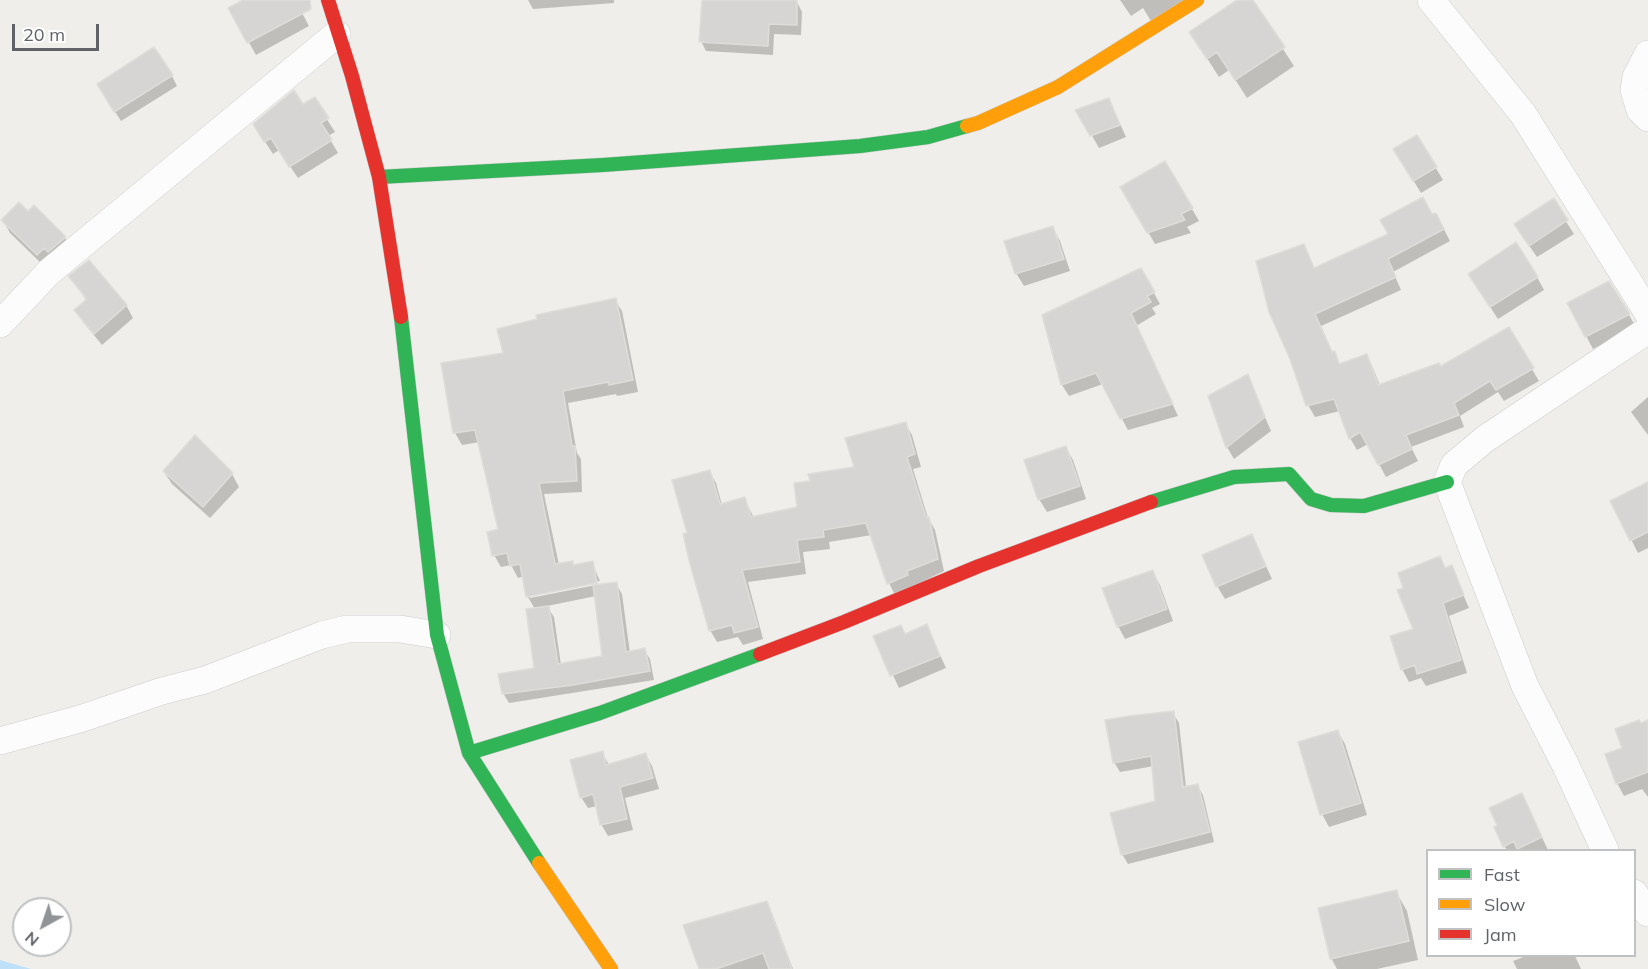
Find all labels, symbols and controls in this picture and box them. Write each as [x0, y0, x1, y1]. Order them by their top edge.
scale bar [15, 12, 102, 50]
text: 20 m [23, 23, 65, 46]
legend [1426, 849, 1636, 957]
text: Fast [1484, 863, 1520, 886]
text: Slow [1484, 893, 1525, 916]
north arrow [12, 897, 72, 957]
text: Jam [1484, 923, 1517, 946]
text: N [21, 928, 43, 951]

